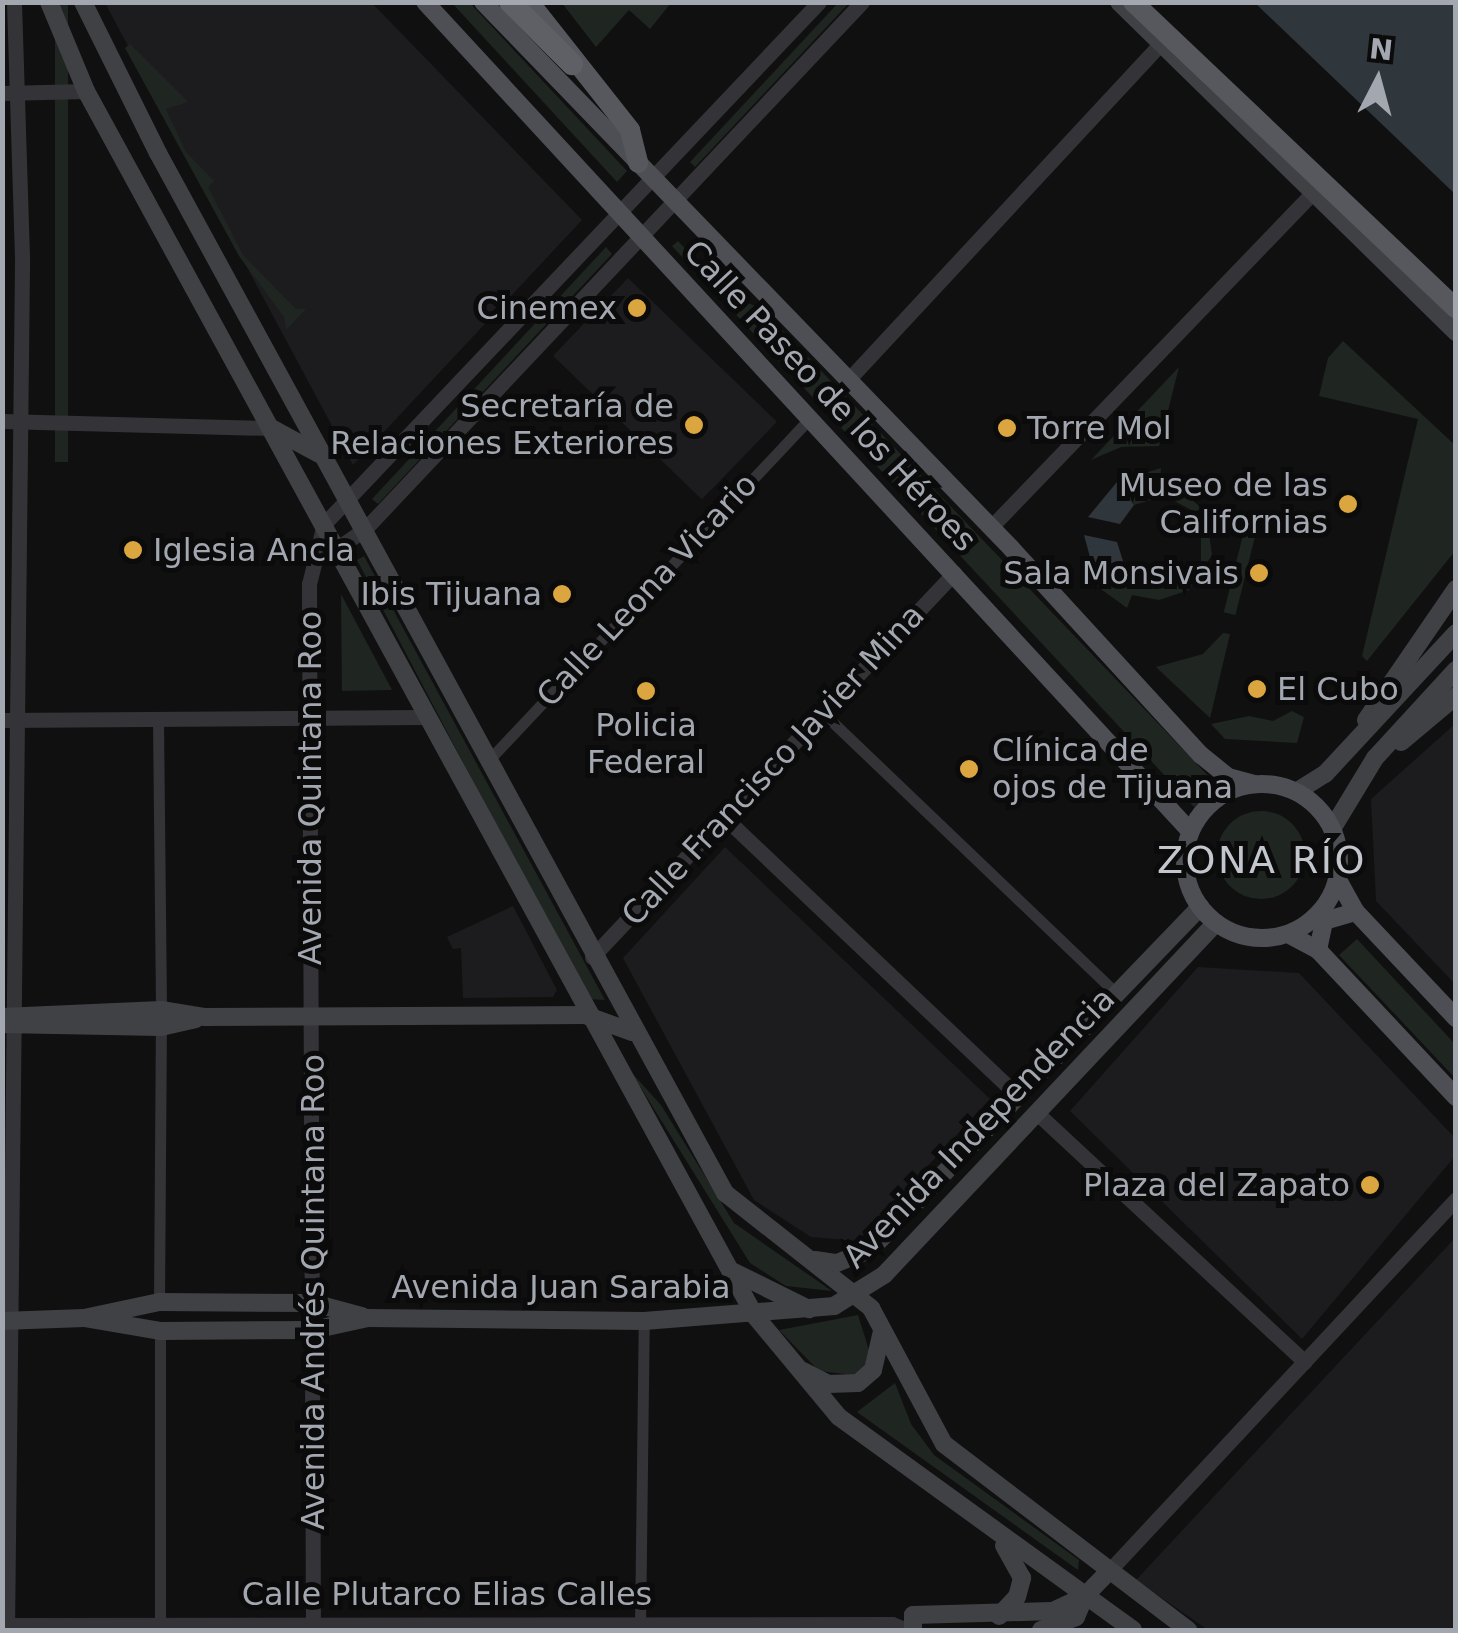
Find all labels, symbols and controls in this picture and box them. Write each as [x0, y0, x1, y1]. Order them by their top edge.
north arrow [1328, 30, 1428, 130]
text: N [1368, 32, 1395, 67]
street label: Calle Paseo de los Héroes [676, 233, 984, 559]
place label: Cinemex [477, 289, 617, 327]
marker: Cinemex [626, 297, 648, 319]
place label: Secretaría de Relaciones Exteriores [330, 388, 674, 463]
place label: Torre Mol [1027, 409, 1172, 447]
marker: Secretaría de Relaciones Exteriores [683, 414, 705, 436]
marker: Torre Mol [996, 417, 1018, 439]
street label: Calle Leona Vicario [529, 465, 765, 715]
place label: Museo de las Californias [1119, 467, 1328, 542]
marker: Museo de las Californias [1337, 493, 1359, 515]
place label: Iglesia Ancla [153, 531, 355, 569]
marker: Iglesia Ancla [122, 539, 144, 561]
place label: Sala Monsivais [1003, 554, 1239, 592]
marker: Sala Monsivais [1248, 562, 1270, 584]
place label: Ibis Tijuana [360, 575, 542, 613]
marker: Ibis Tijuana [551, 583, 573, 605]
street label: Calle Francisco Javier Mina [614, 596, 932, 934]
street label: Avenida Quintana Roo [291, 611, 329, 965]
place label: El Cubo [1277, 670, 1399, 708]
marker: El Cubo [1246, 678, 1268, 700]
marker: Policia Federal [635, 680, 657, 702]
place label: Policia Federal [587, 707, 705, 782]
place label: Clínica de ojos de Tijuana [992, 732, 1233, 807]
marker: Clínica de ojos de Tijuana [956, 756, 982, 782]
district label: ZONA RÍO [1157, 838, 1367, 884]
street label: Avenida Independencia [835, 980, 1123, 1276]
street label: Avenida Andrés Quintana Roo [294, 1054, 332, 1530]
place label: Plaza del Zapato [1083, 1166, 1350, 1204]
marker: Plaza del Zapato [1359, 1174, 1381, 1196]
street label: Avenida Juan Sarabia [391, 1268, 731, 1306]
street label: Calle Plutarco Elias Calles [242, 1575, 652, 1613]

